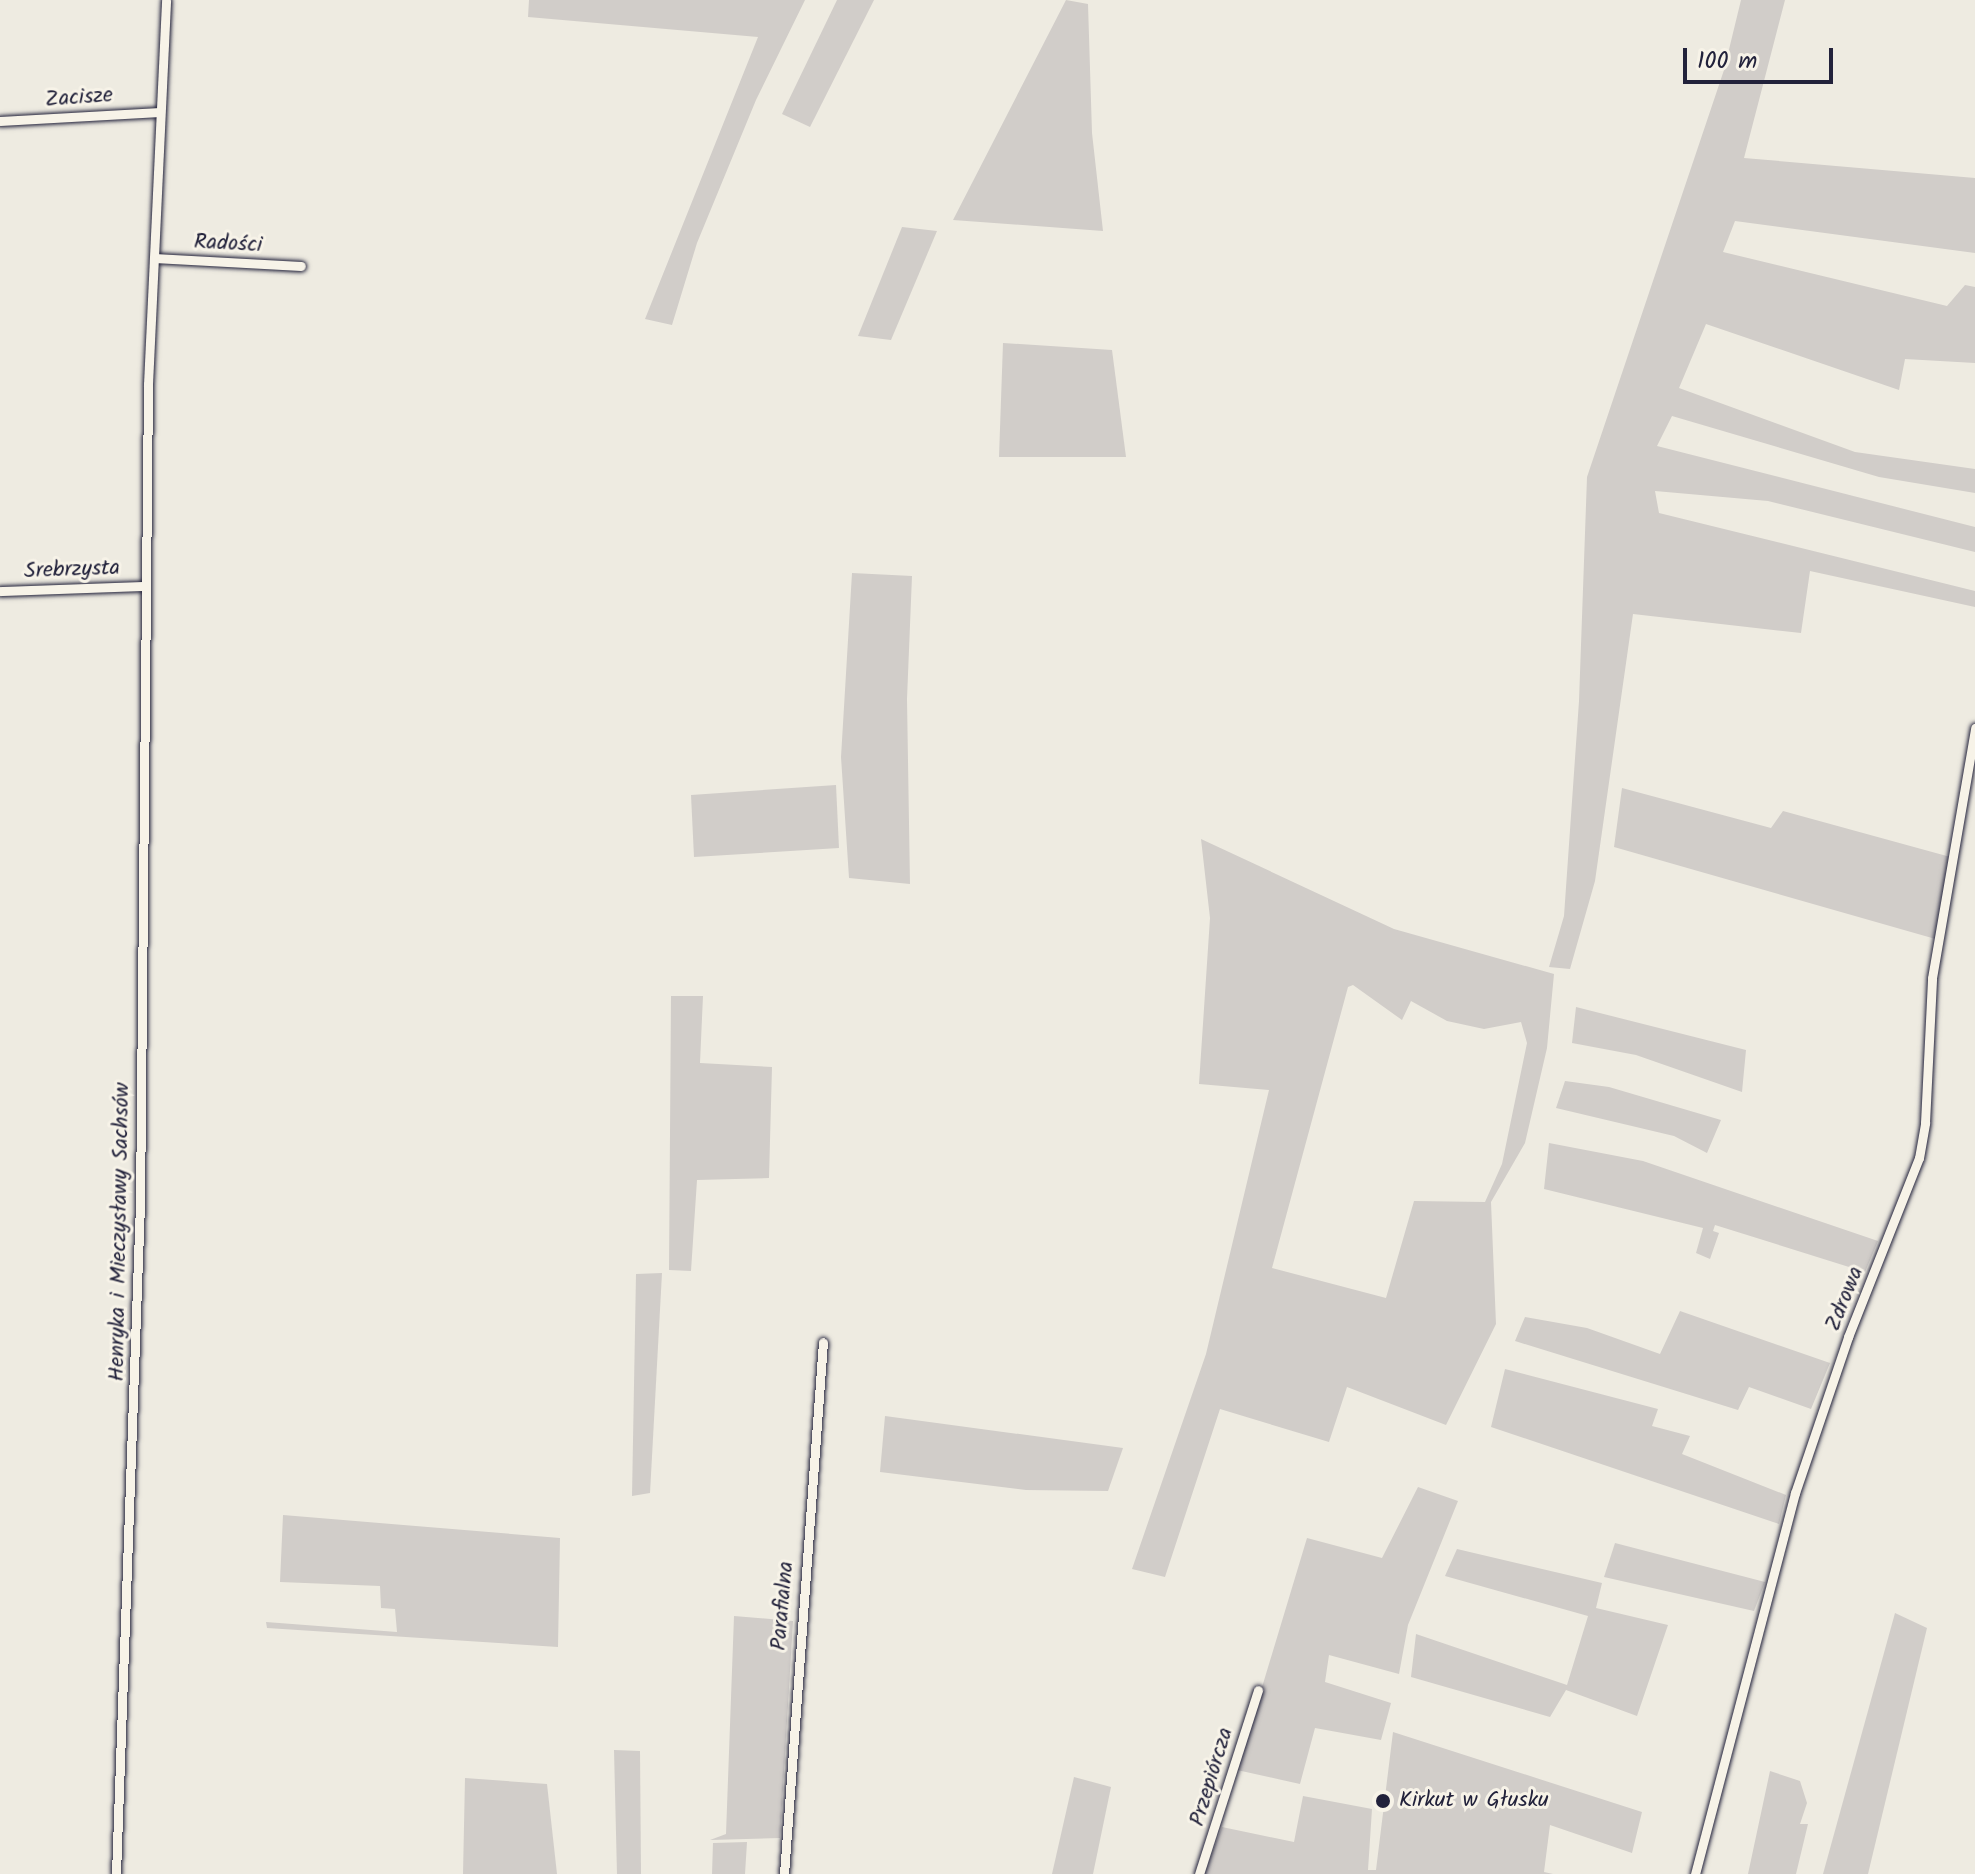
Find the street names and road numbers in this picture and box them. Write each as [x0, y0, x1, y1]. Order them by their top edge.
street label: Zacisze [44, 82, 114, 114]
street label: Radości [193, 229, 263, 259]
street label: Srebrzysta [24, 555, 120, 585]
street label: Henryka i Mieczysławy Sachsów [104, 1082, 136, 1382]
street label: Zdrowa [1820, 1263, 1870, 1335]
street label: Parafialna [766, 1560, 800, 1652]
street label: Przepiórcza [1185, 1725, 1239, 1829]

